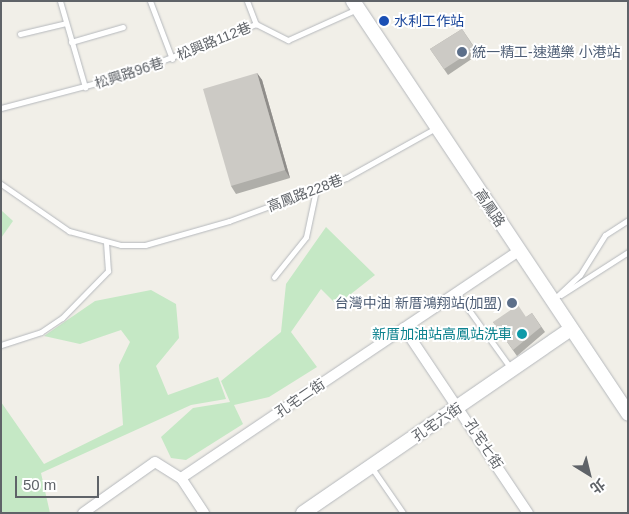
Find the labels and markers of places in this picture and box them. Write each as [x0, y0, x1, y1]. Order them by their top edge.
place label: 水利工作站 [394, 13, 464, 29]
marker: 水利工作站 [378, 15, 390, 27]
place label: 統一精工-速邁樂 小港站 [472, 44, 621, 60]
marker: 統一精工-速邁樂 小港站 [456, 46, 468, 58]
place label: 台灣中油 新厝鴻翔站(加盟) [335, 295, 502, 311]
marker: 台灣中油 新厝鴻翔站(加盟) [506, 297, 518, 309]
place label: 新厝加油站高鳳站洗車 [372, 326, 512, 342]
marker: 新厝加油站高鳳站洗車 [516, 328, 528, 340]

